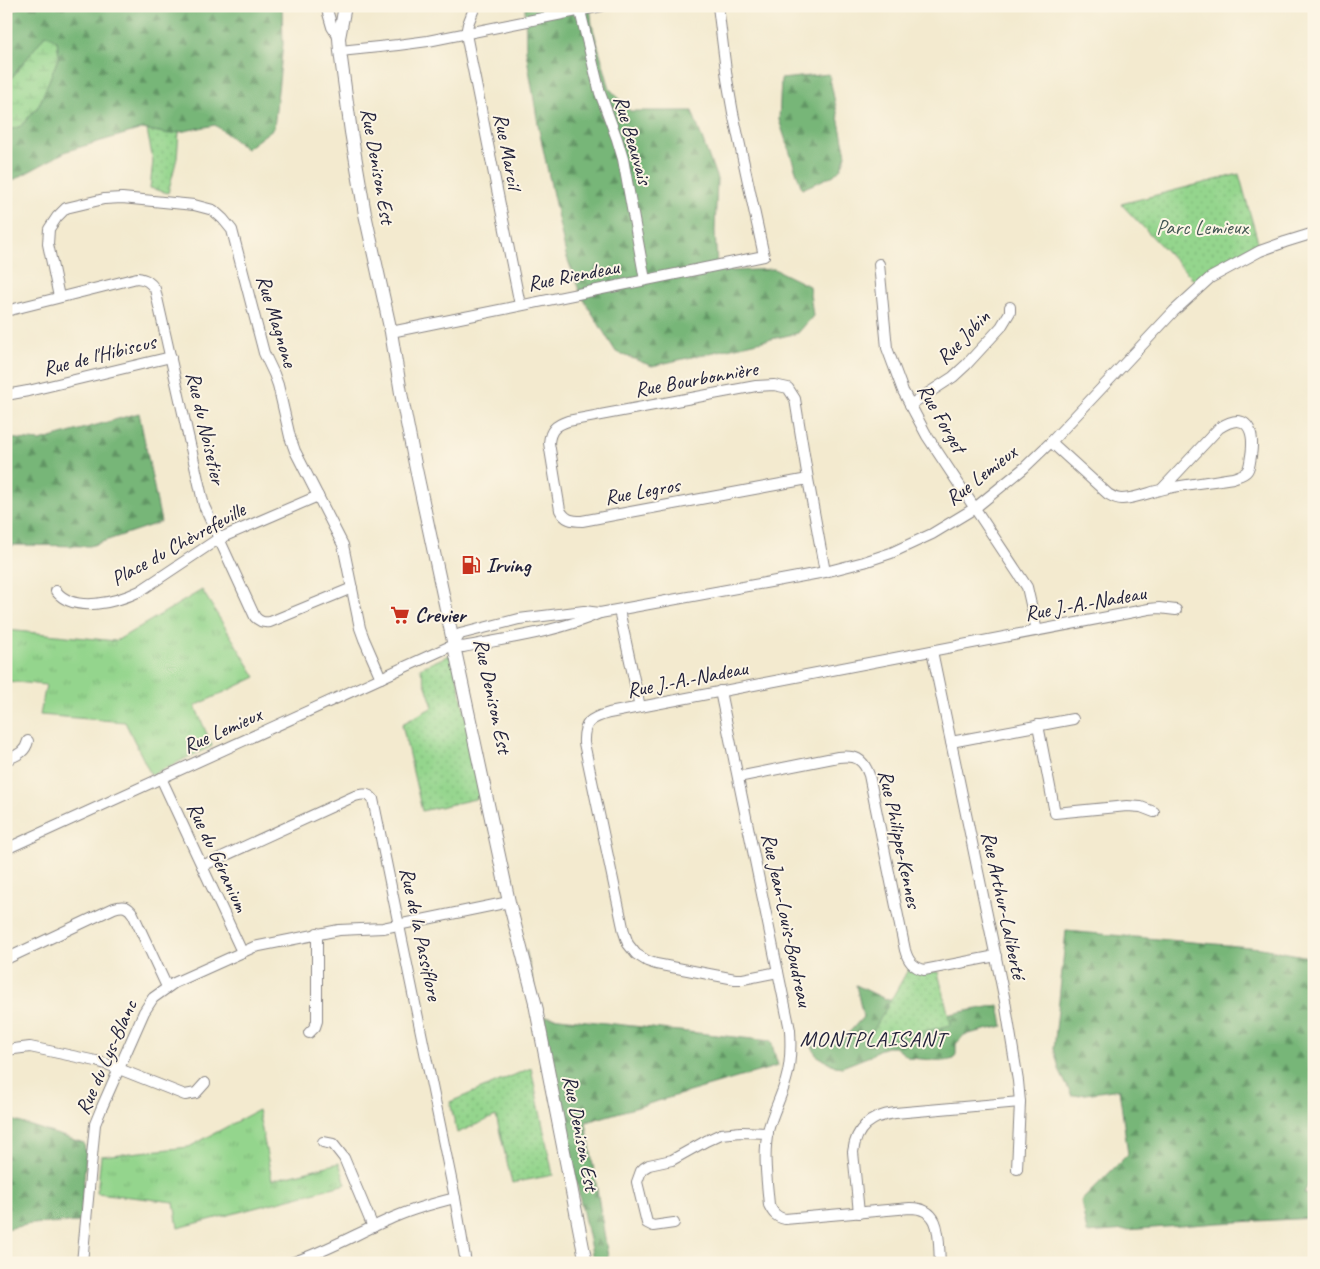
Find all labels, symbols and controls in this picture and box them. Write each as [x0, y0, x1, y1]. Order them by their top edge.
street label: Rue Beauvais [608, 92, 659, 189]
street label: Rue Denison Est [355, 106, 401, 228]
street label: Rue Marcil [488, 111, 529, 194]
park label: Parc Lemieux [1156, 214, 1249, 240]
street label: Rue Riendeau [525, 253, 622, 297]
street label: Rue Magnone [251, 272, 304, 371]
street label: Rue Jobin [930, 304, 996, 370]
street label: Rue de l'Hibiscus [40, 328, 160, 382]
street label: Rue Bourbonnière [632, 355, 762, 403]
street label: Rue du Noisetier [180, 369, 232, 489]
street label: Rue Forget [912, 379, 974, 460]
street label: Rue Lemieux [940, 438, 1023, 511]
street label: Rue Legros [602, 471, 683, 510]
street label: Place du Chèvrefeuille [106, 496, 251, 592]
place label: Irving [486, 552, 532, 578]
fuel station icon: Irving [460, 554, 482, 576]
street label: Rue J.-A.-Nadeau [1022, 579, 1149, 626]
place label: Crevier [415, 602, 468, 628]
supermarket icon: Crevier [389, 604, 411, 626]
street label: Rue Denison Est [468, 636, 518, 758]
street label: Rue J.-A.-Nadeau [624, 654, 751, 703]
street label: Rue Lemieux [179, 700, 267, 759]
street label: Rue Philippe-Kennes [873, 768, 928, 912]
street label: Rue du Géranium [181, 798, 255, 917]
street label: Rue Arthur-Laliberté [976, 829, 1033, 984]
street label: Rue Jean-Louis-Boudreau [756, 831, 818, 1010]
street label: Rue de la Passiflore [394, 865, 448, 1004]
street label: Rue du Lys-Blanc [69, 995, 143, 1118]
district label: MONTPLAISANT [800, 1025, 950, 1053]
street label: Rue Denison Est [557, 1073, 605, 1195]

